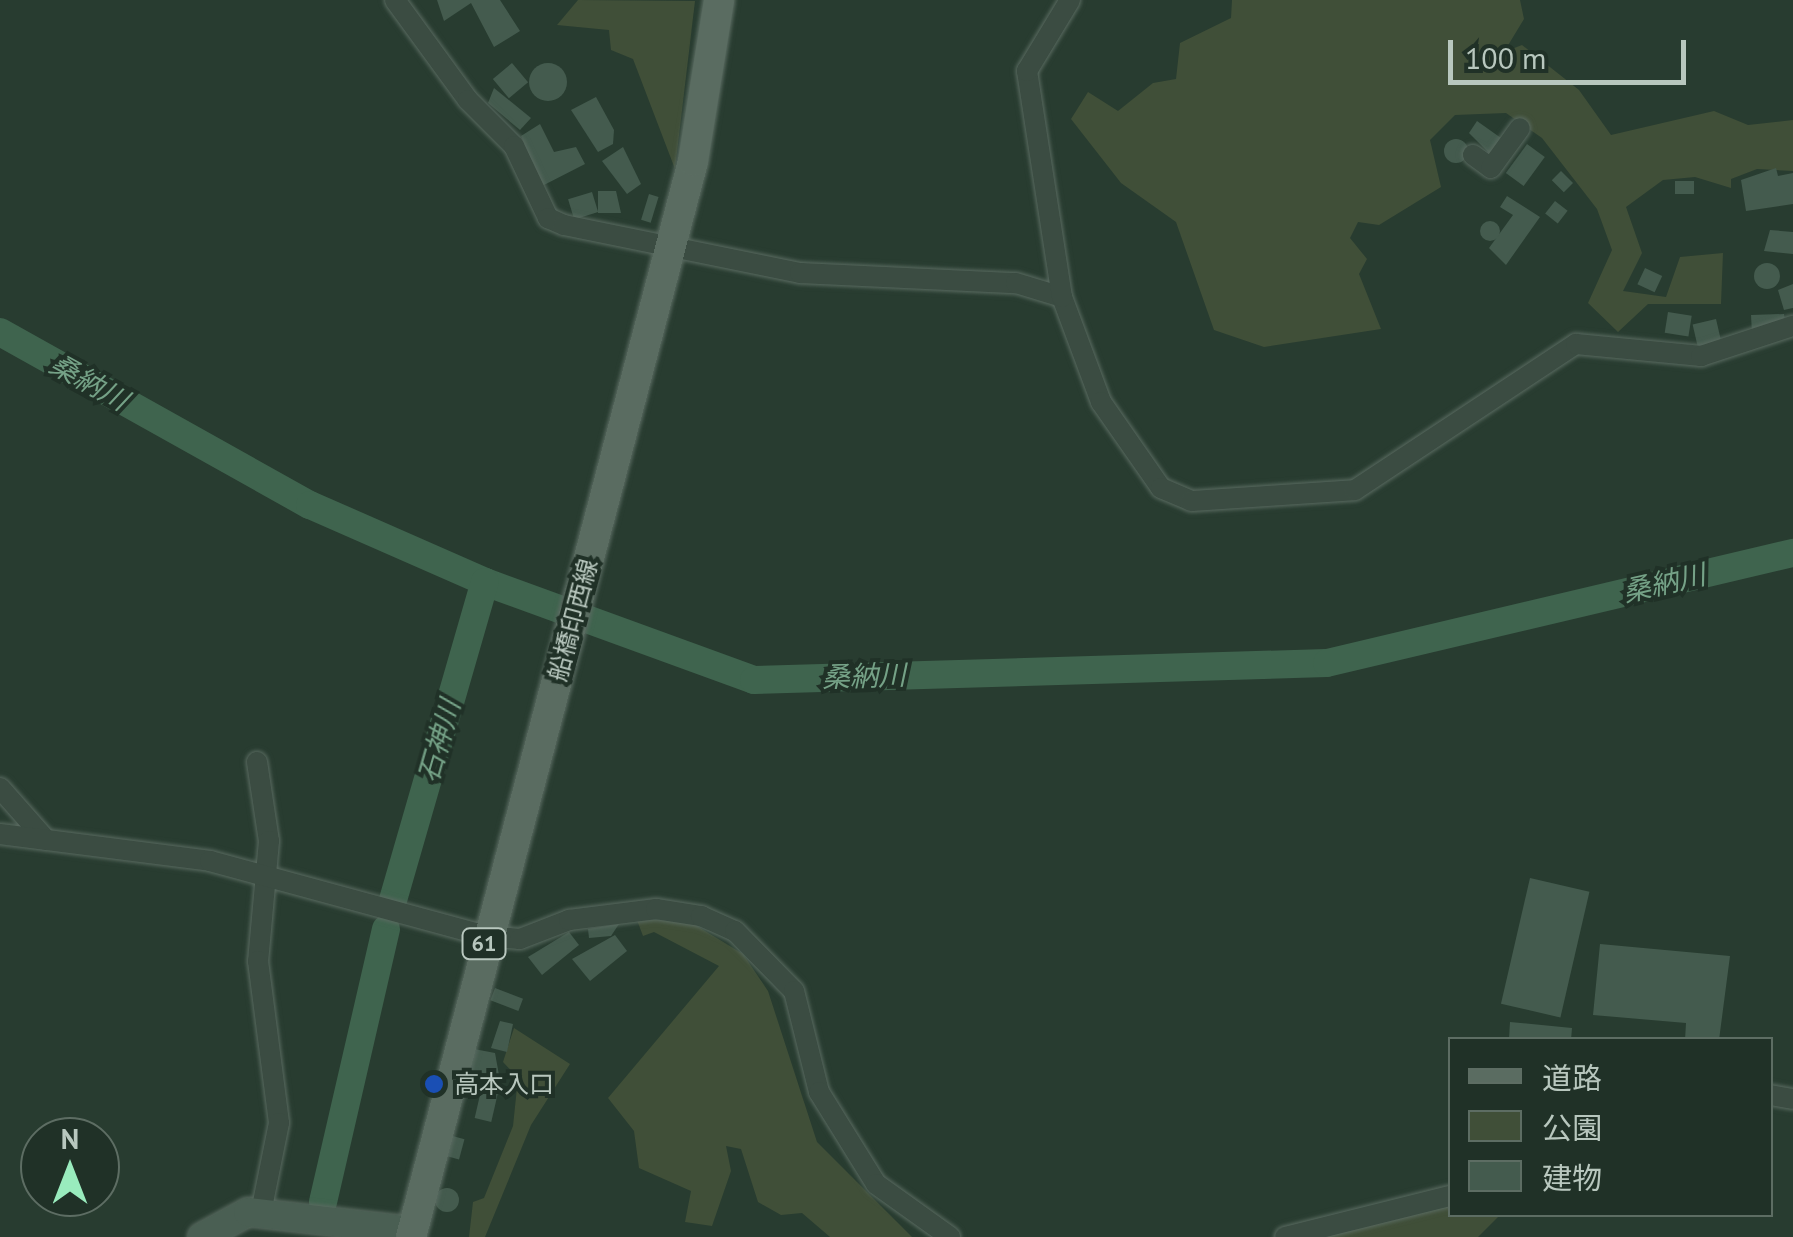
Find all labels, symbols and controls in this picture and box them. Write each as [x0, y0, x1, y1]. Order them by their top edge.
scale bar [1453, 20, 1690, 82]
text: 100 m [1465, 38, 1546, 77]
water label: 桑納川 [44, 347, 134, 417]
street label: 船橋印西線 [542, 556, 604, 684]
water label: 桑納川 [1619, 557, 1709, 609]
water label: 桑納川 [821, 658, 907, 694]
water label: 石神川 [411, 696, 467, 786]
road number: 61 [462, 927, 506, 961]
legend [1448, 1037, 1773, 1217]
text: 道路 [1542, 1058, 1602, 1097]
place label: 高本入口 [454, 1069, 554, 1099]
marker: 高本入口 [423, 1073, 445, 1095]
text: 公園 [1542, 1108, 1602, 1147]
north arrow [20, 1117, 120, 1217]
text: N [61, 1120, 79, 1157]
text: 建物 [1542, 1158, 1602, 1197]

